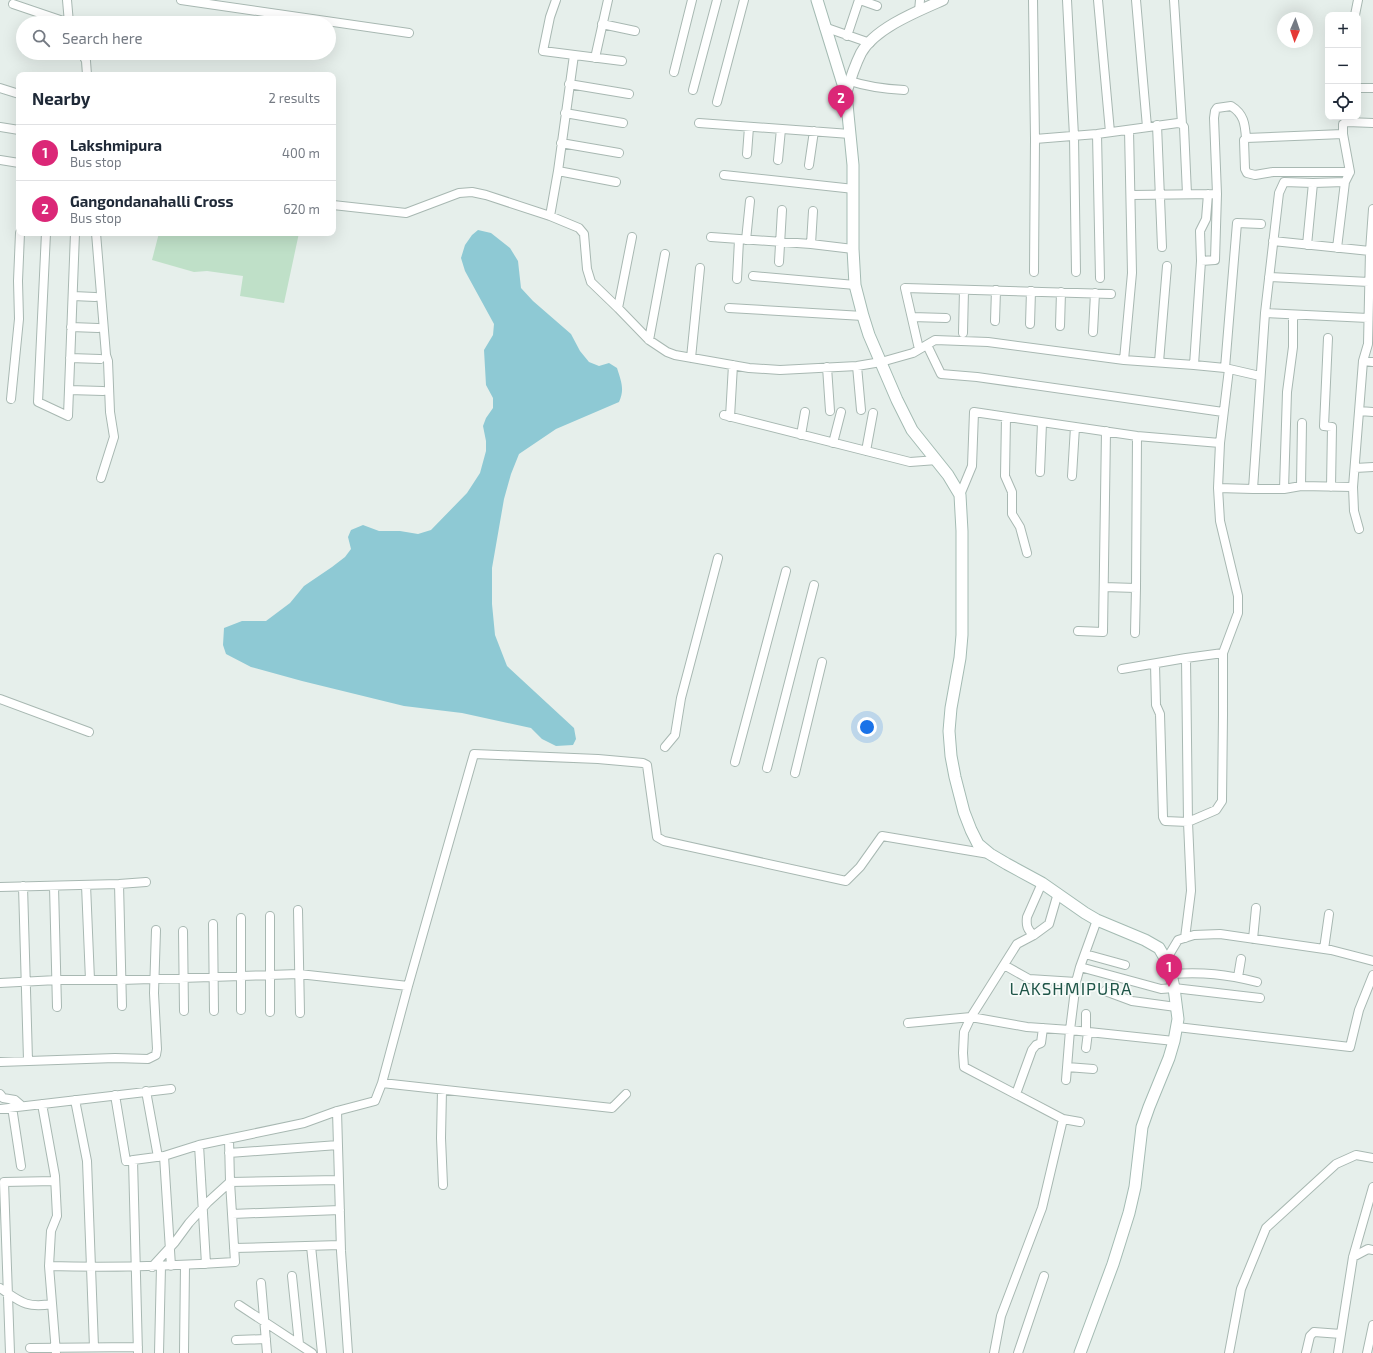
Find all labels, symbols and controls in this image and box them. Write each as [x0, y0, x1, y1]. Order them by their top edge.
north arrow [1277, 12, 1313, 48]
map controls [1325, 12, 1361, 120]
button: + [1325, 12, 1361, 48]
search box [16, 16, 336, 60]
icon: search [30, 27, 52, 49]
text: Search here [62, 29, 143, 47]
button: − [1325, 48, 1361, 84]
button: locate [1325, 84, 1361, 120]
pin: 2 [828, 85, 854, 118]
text: Nearby [32, 88, 90, 108]
text: 2 results [268, 90, 320, 106]
text: Lakshmipura [70, 136, 162, 154]
text: 1 [42, 145, 48, 161]
text: 400 m [282, 145, 320, 161]
text: Bus stop [70, 154, 121, 170]
text: Gangondanahalli Cross [70, 192, 234, 210]
text: 2 [41, 201, 49, 217]
text: 620 m [283, 201, 320, 217]
text: Bus stop [70, 210, 121, 226]
your location [857, 717, 877, 737]
pin: 1 [1156, 954, 1182, 987]
district label: LAKSHMIPURA [1009, 978, 1133, 998]

